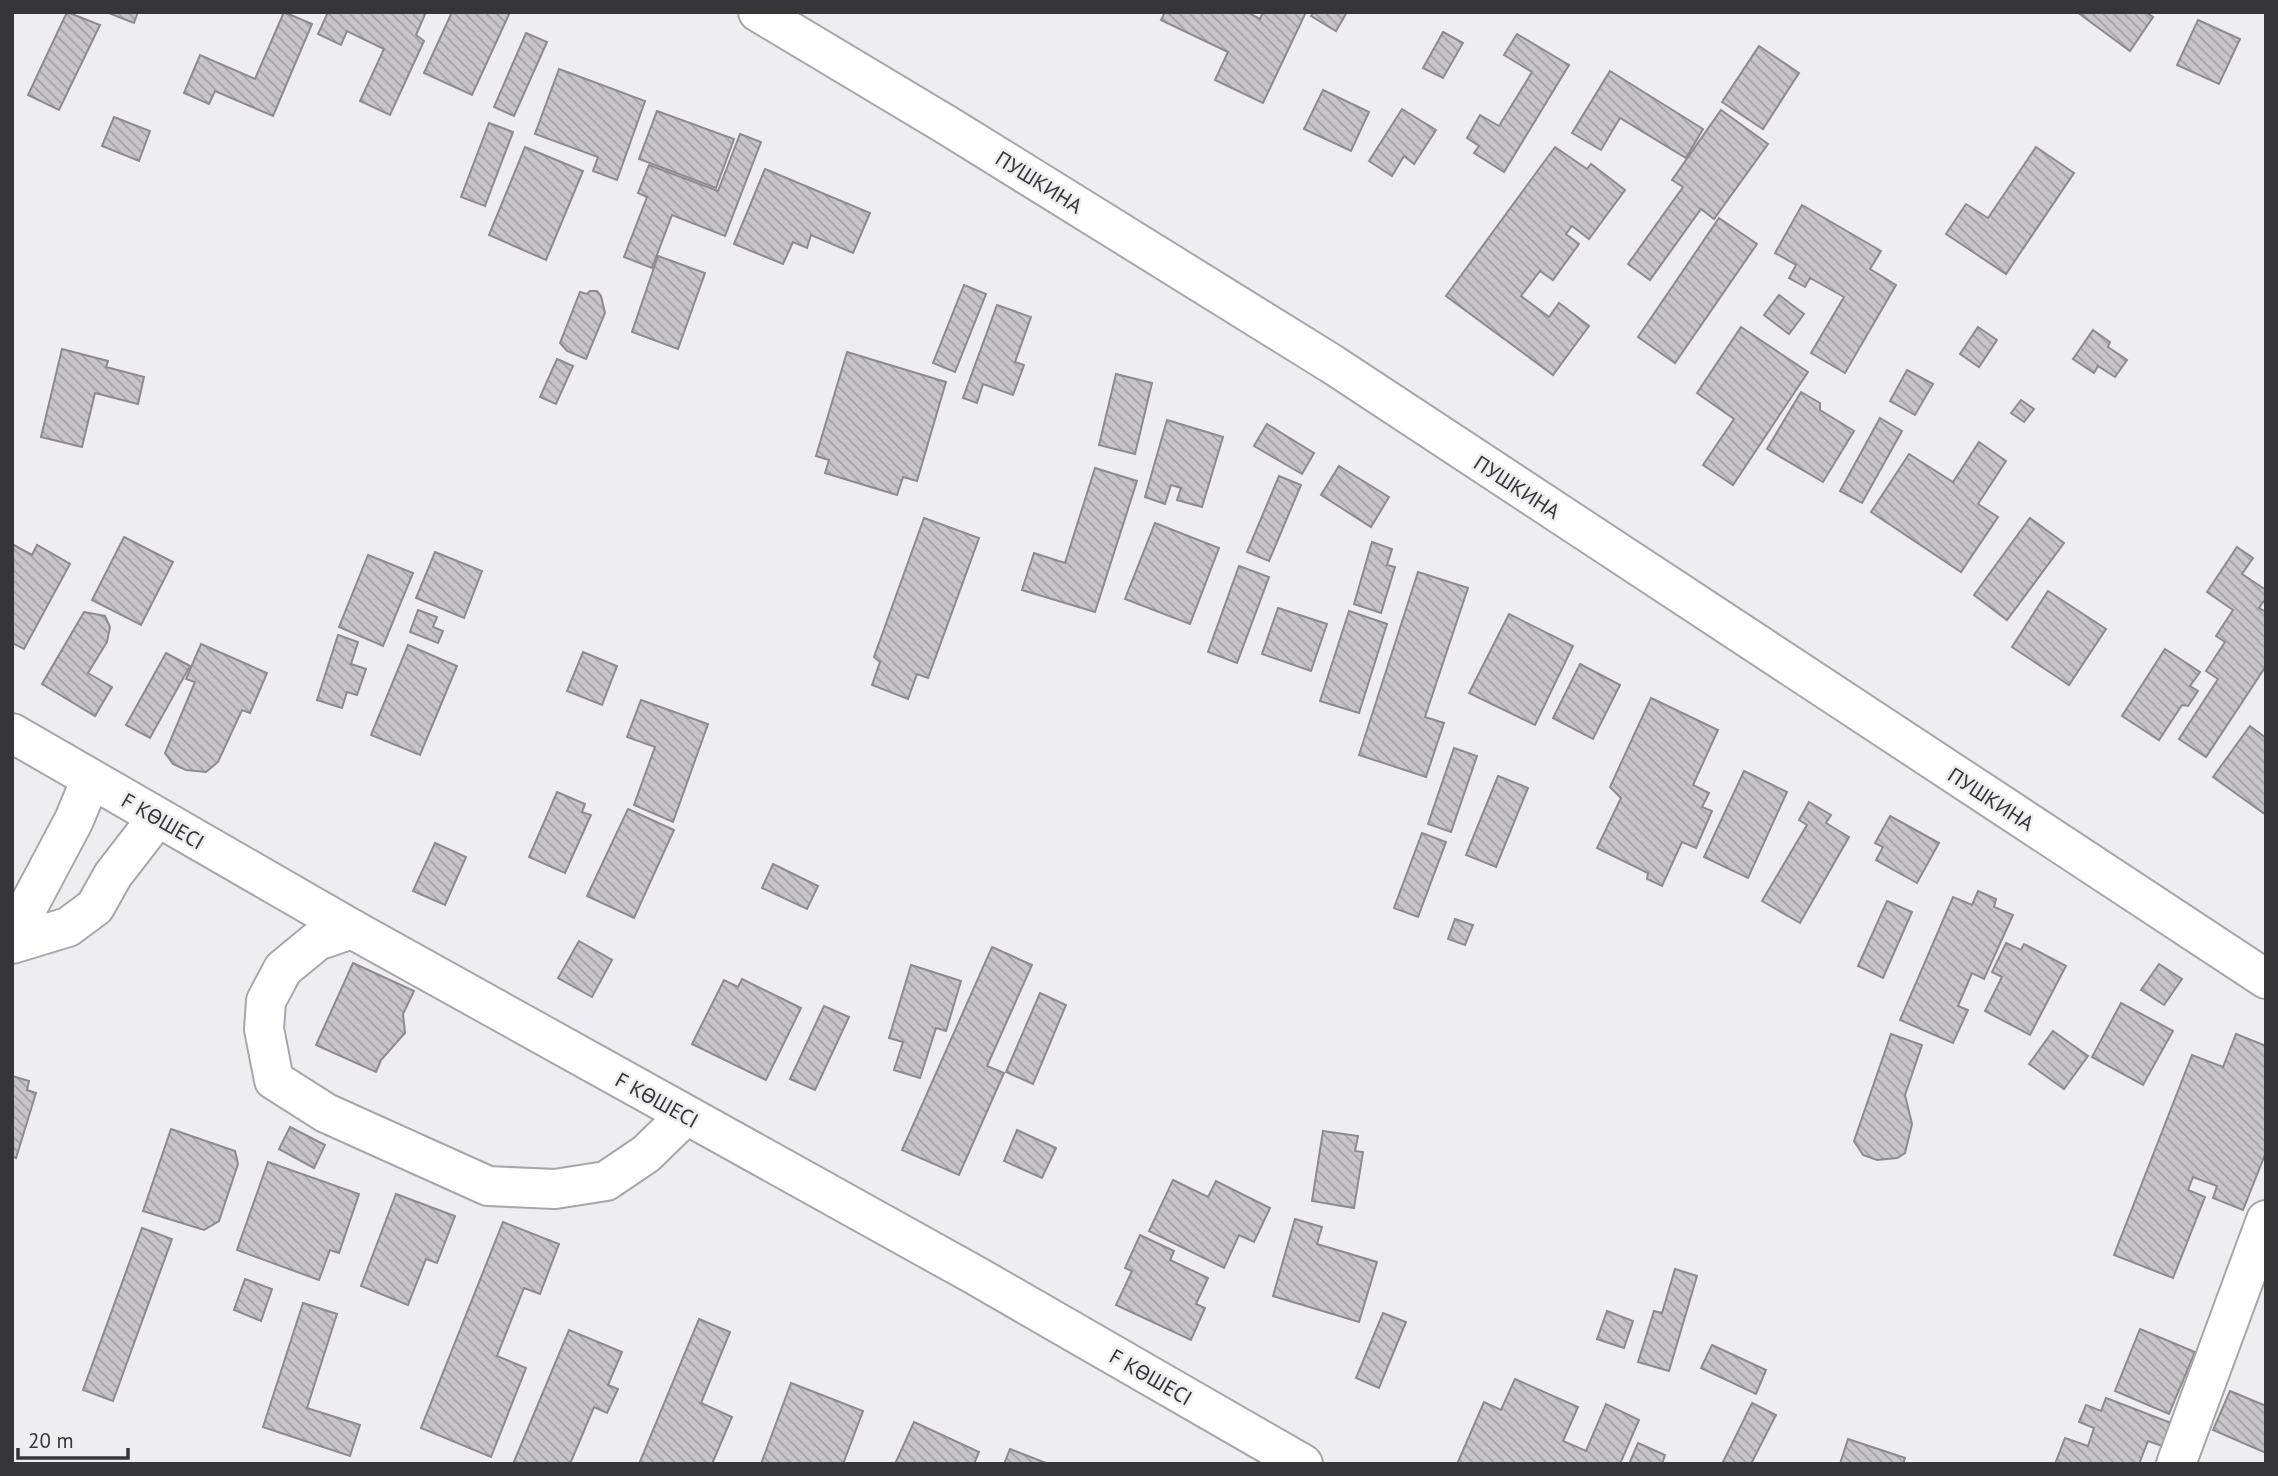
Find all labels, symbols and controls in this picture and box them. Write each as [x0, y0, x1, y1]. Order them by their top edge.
street label: ПУШКИНА [991, 145, 1088, 220]
street label: ПУШКИНА [1469, 449, 1566, 525]
street label: ПУШКИНА [1943, 761, 2040, 837]
street label: F КӨШЕСІ [117, 787, 209, 855]
street label: F КӨШЕСІ [611, 1066, 703, 1134]
street label: F КӨШЕСІ [1105, 1343, 1197, 1411]
scale bar [18, 1416, 128, 1460]
text: 20 m [28, 1427, 74, 1454]

